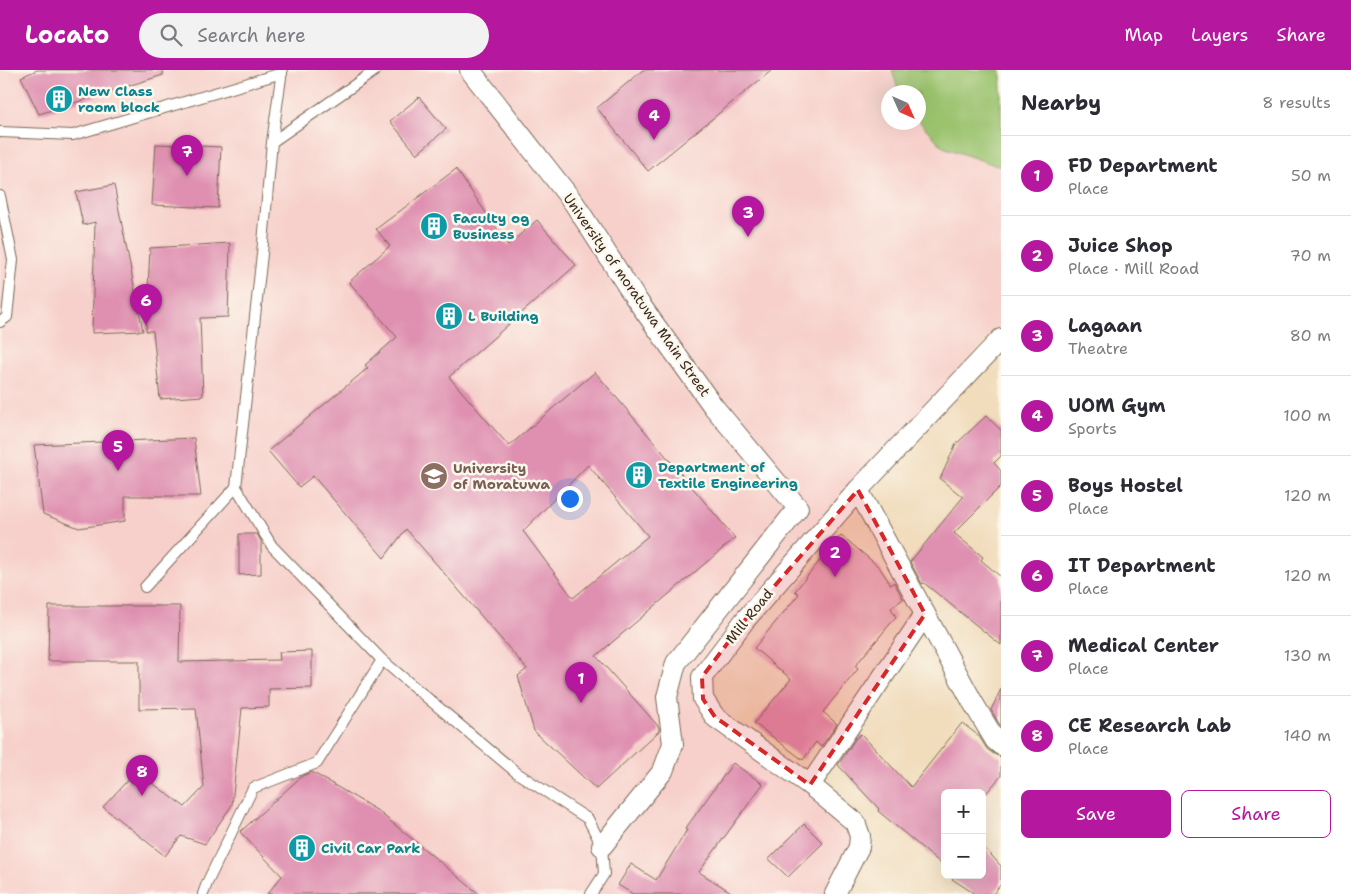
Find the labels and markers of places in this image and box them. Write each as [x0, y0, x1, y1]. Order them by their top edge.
place label: New Class room block [78, 82, 160, 116]
building icon: New Class room block [44, 84, 74, 114]
pin: 4 [638, 99, 670, 140]
pin: 7 [171, 135, 203, 176]
pin: 3 [732, 196, 764, 237]
place label: Faculty og Business [453, 209, 529, 243]
building icon: Faculty og Business [419, 211, 449, 241]
pin: 6 [130, 284, 162, 325]
building icon: L Building [434, 301, 464, 331]
place label: L Building [468, 307, 539, 325]
pin: 5 [102, 430, 134, 471]
place label: Department of Textile Engineering [658, 458, 798, 492]
place label: University of Moratuwa [453, 459, 550, 493]
building icon: Department of Textile Engineering [624, 460, 654, 490]
school or university icon: University of Moratuwa [419, 461, 449, 491]
pin: 2 [819, 536, 851, 577]
pin: 1 [565, 662, 597, 703]
pin: 8 [126, 755, 158, 796]
building icon: Civil Car Park [287, 833, 317, 863]
place label: Civil Car Park [321, 839, 420, 857]

